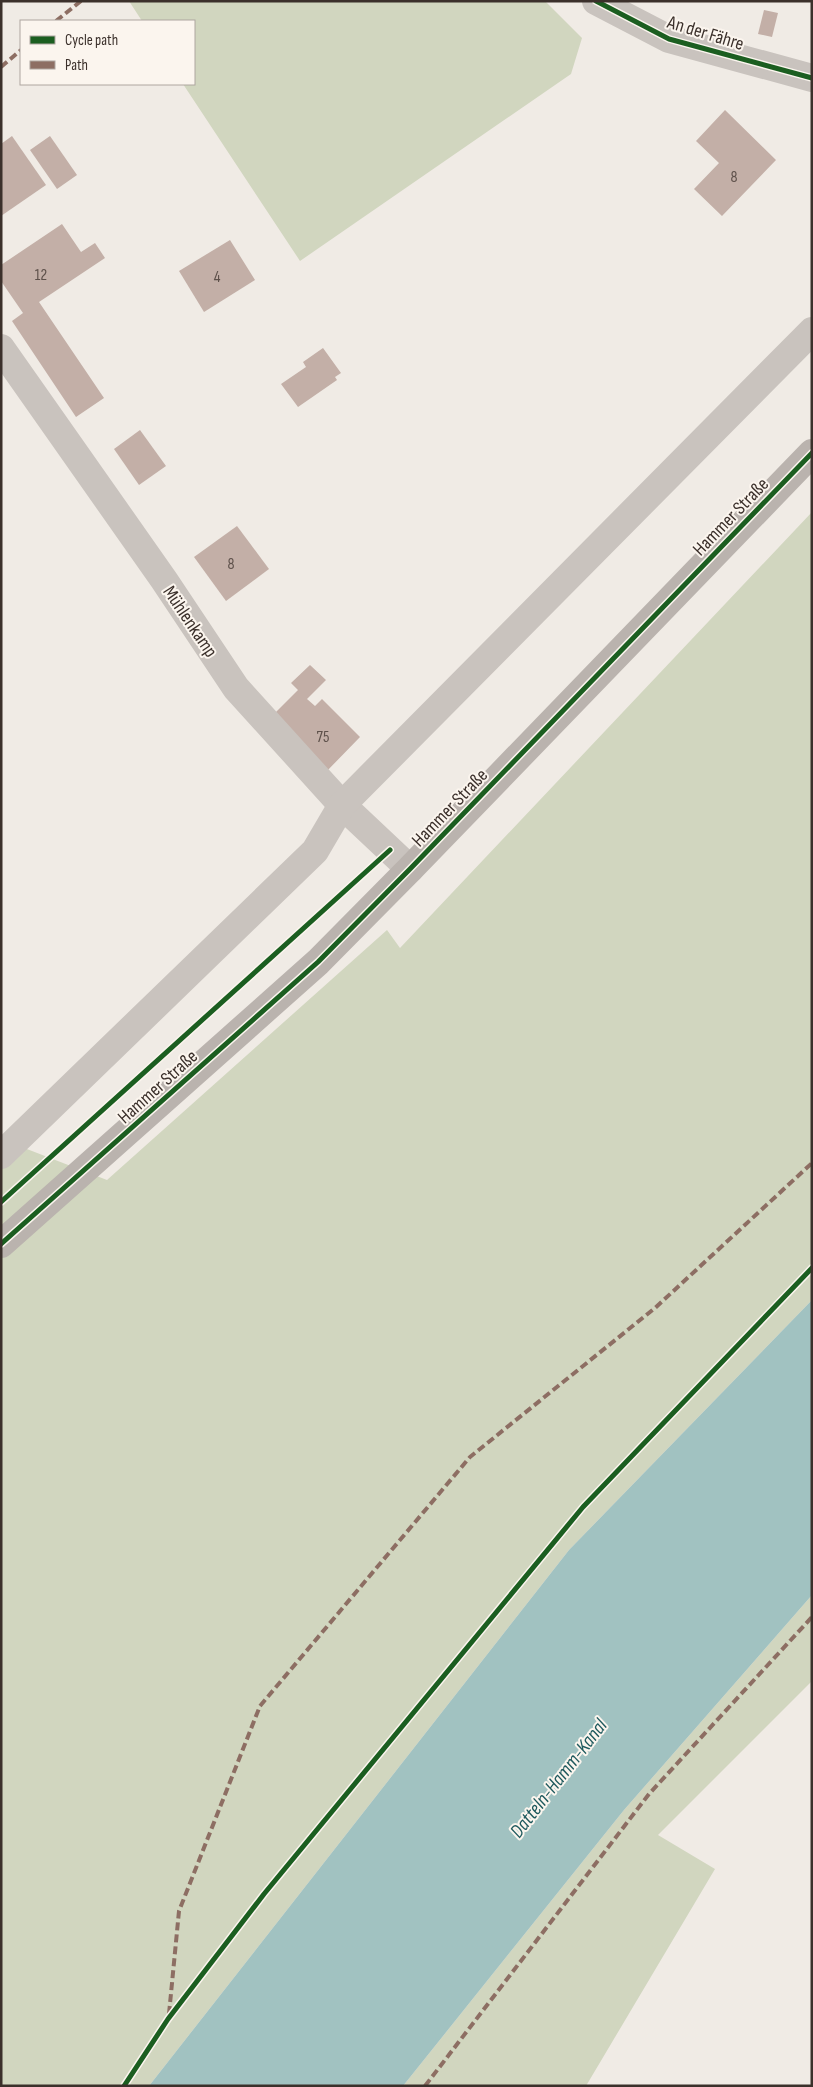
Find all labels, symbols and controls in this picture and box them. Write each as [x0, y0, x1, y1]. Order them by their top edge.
street label: An der Fähre [664, 11, 747, 56]
legend [20, 20, 195, 85]
text: Cycle path [65, 31, 118, 50]
text: Path [65, 56, 88, 75]
house number: 8 [730, 168, 738, 187]
house number: 12 [35, 266, 47, 285]
house number: 4 [214, 268, 221, 287]
street label: Hammer Straße [688, 473, 774, 561]
house number: 8 [227, 555, 235, 574]
street label: Mühlenkamp [157, 582, 222, 662]
house number: 75 [317, 728, 329, 747]
street label: Hammer Straße [407, 764, 493, 852]
street label: Hammer Straße [113, 1045, 203, 1129]
water label: Datteln-Hamm-Kanal [505, 1714, 613, 1843]

